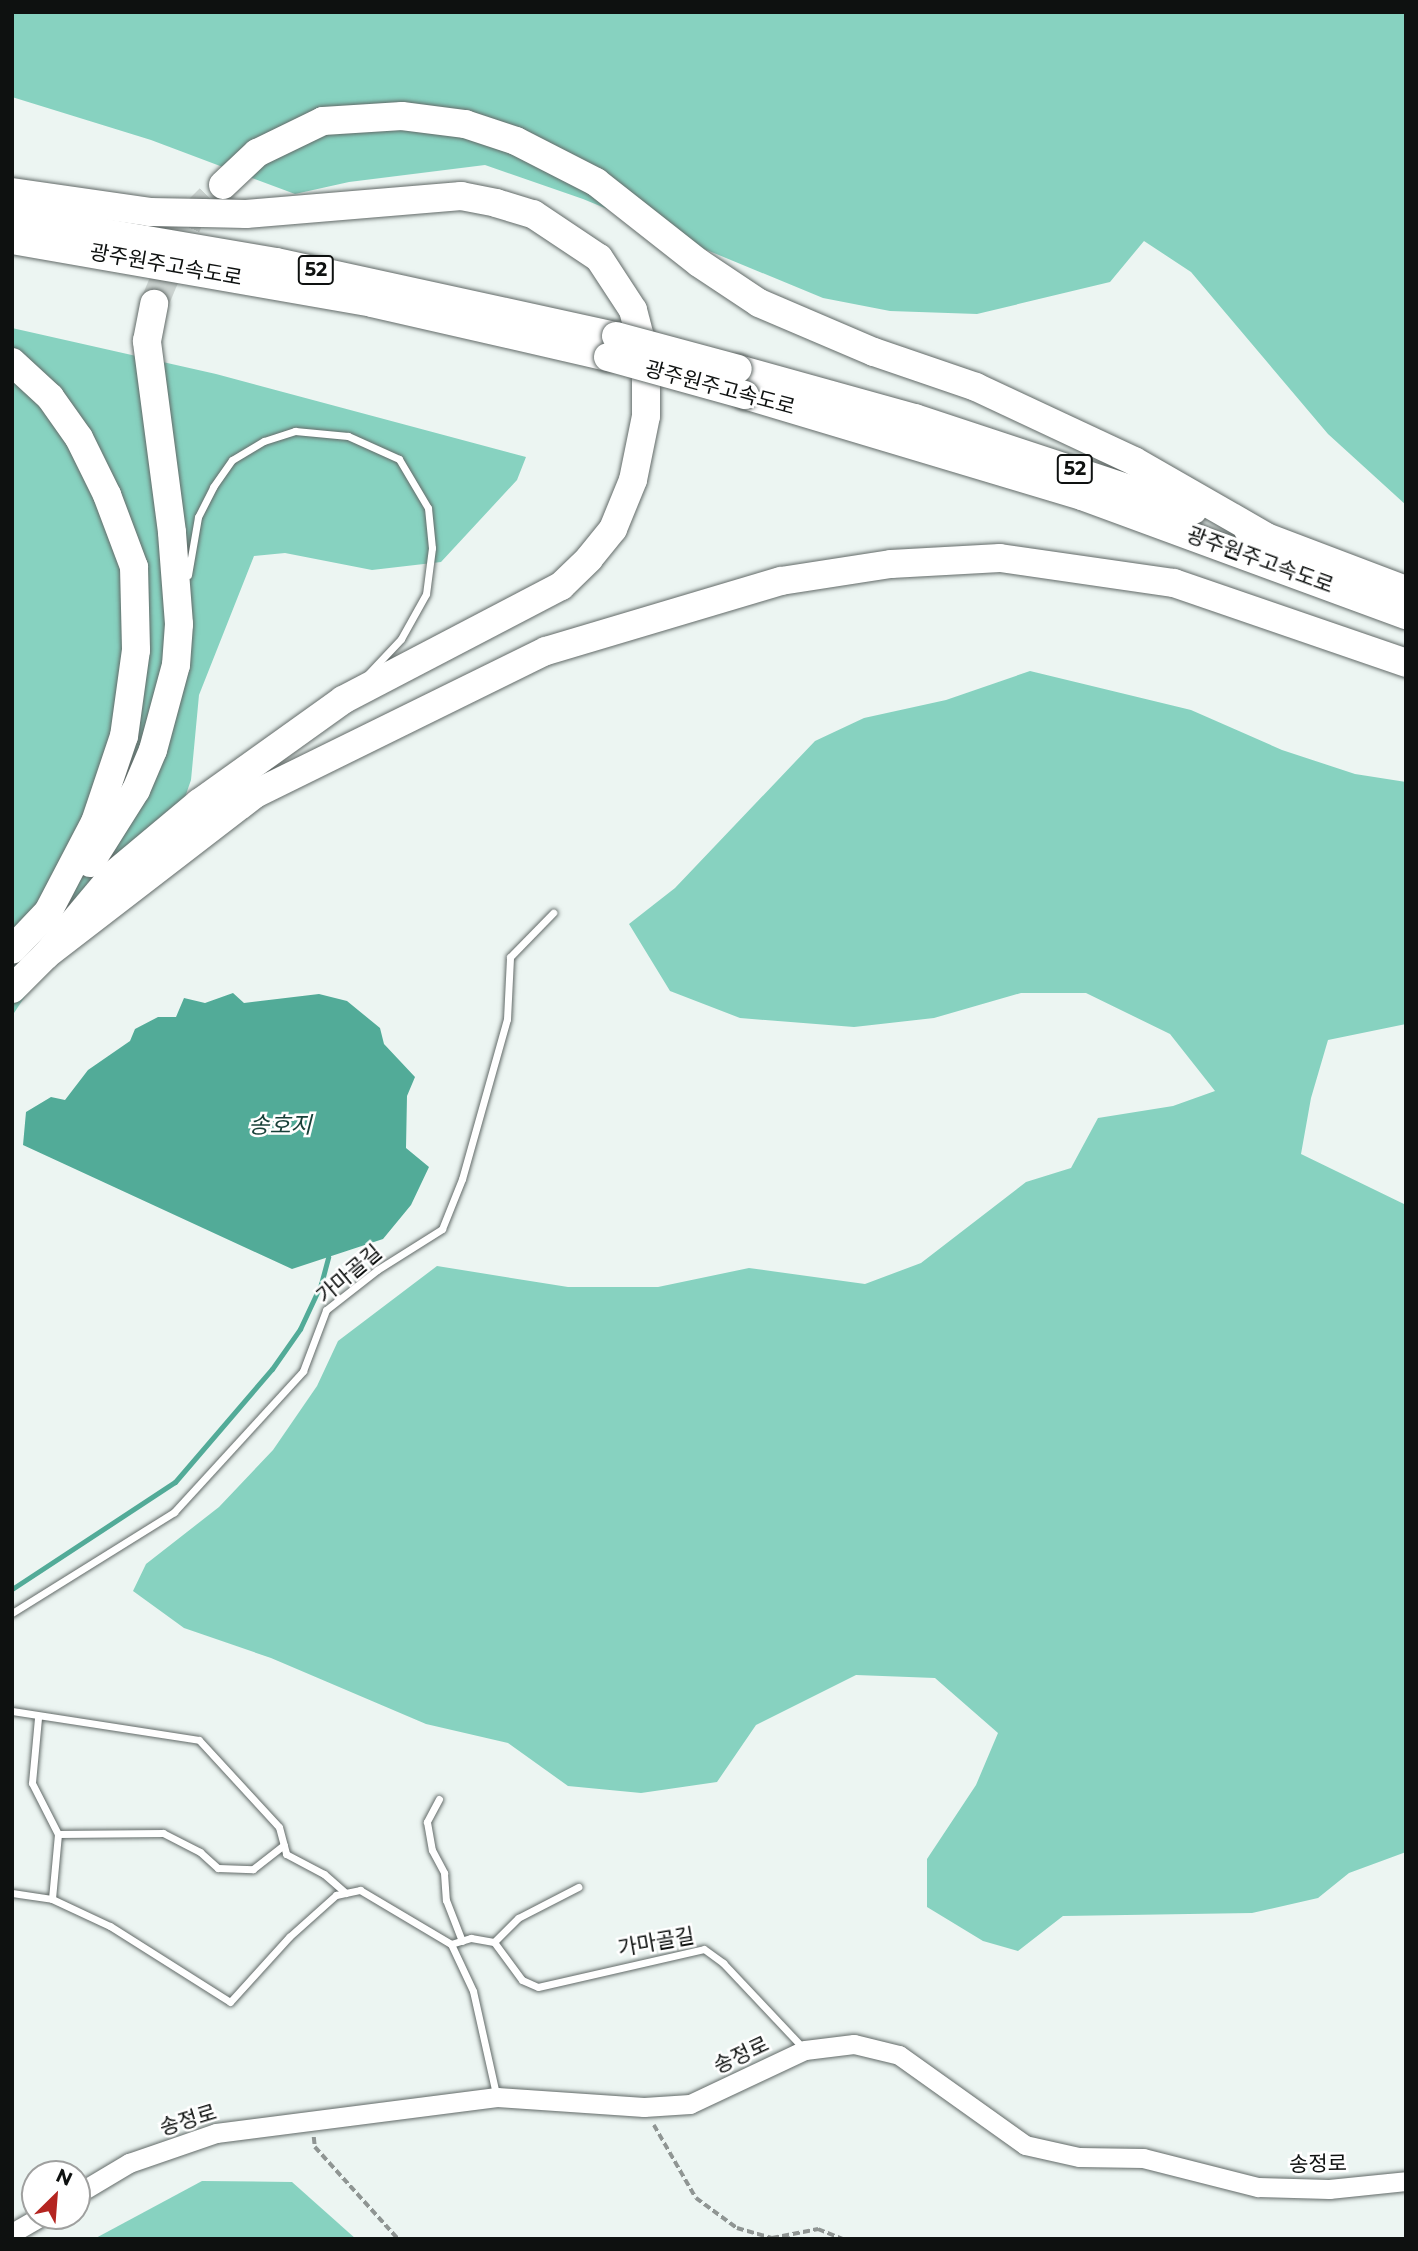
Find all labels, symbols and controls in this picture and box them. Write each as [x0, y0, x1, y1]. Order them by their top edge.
street label: 광주원주고속도로 [88, 239, 244, 291]
road number: 52 [297, 254, 335, 286]
street label: 광주원주고속도로 [642, 356, 798, 420]
road number: 52 [1056, 454, 1094, 484]
street label: 광주원주고속도로 [1183, 522, 1337, 598]
water label: 송호지 [248, 1111, 312, 1139]
street label: 가마골길 [311, 1240, 387, 1308]
street label: 가마골길 [616, 1923, 696, 1961]
street label: 송정로 [709, 2031, 773, 2079]
street label: 송정로 [157, 2099, 219, 2141]
street label: 송정로 [1289, 2151, 1347, 2177]
north arrow [21, 2160, 91, 2230]
text: N [52, 2164, 76, 2191]

